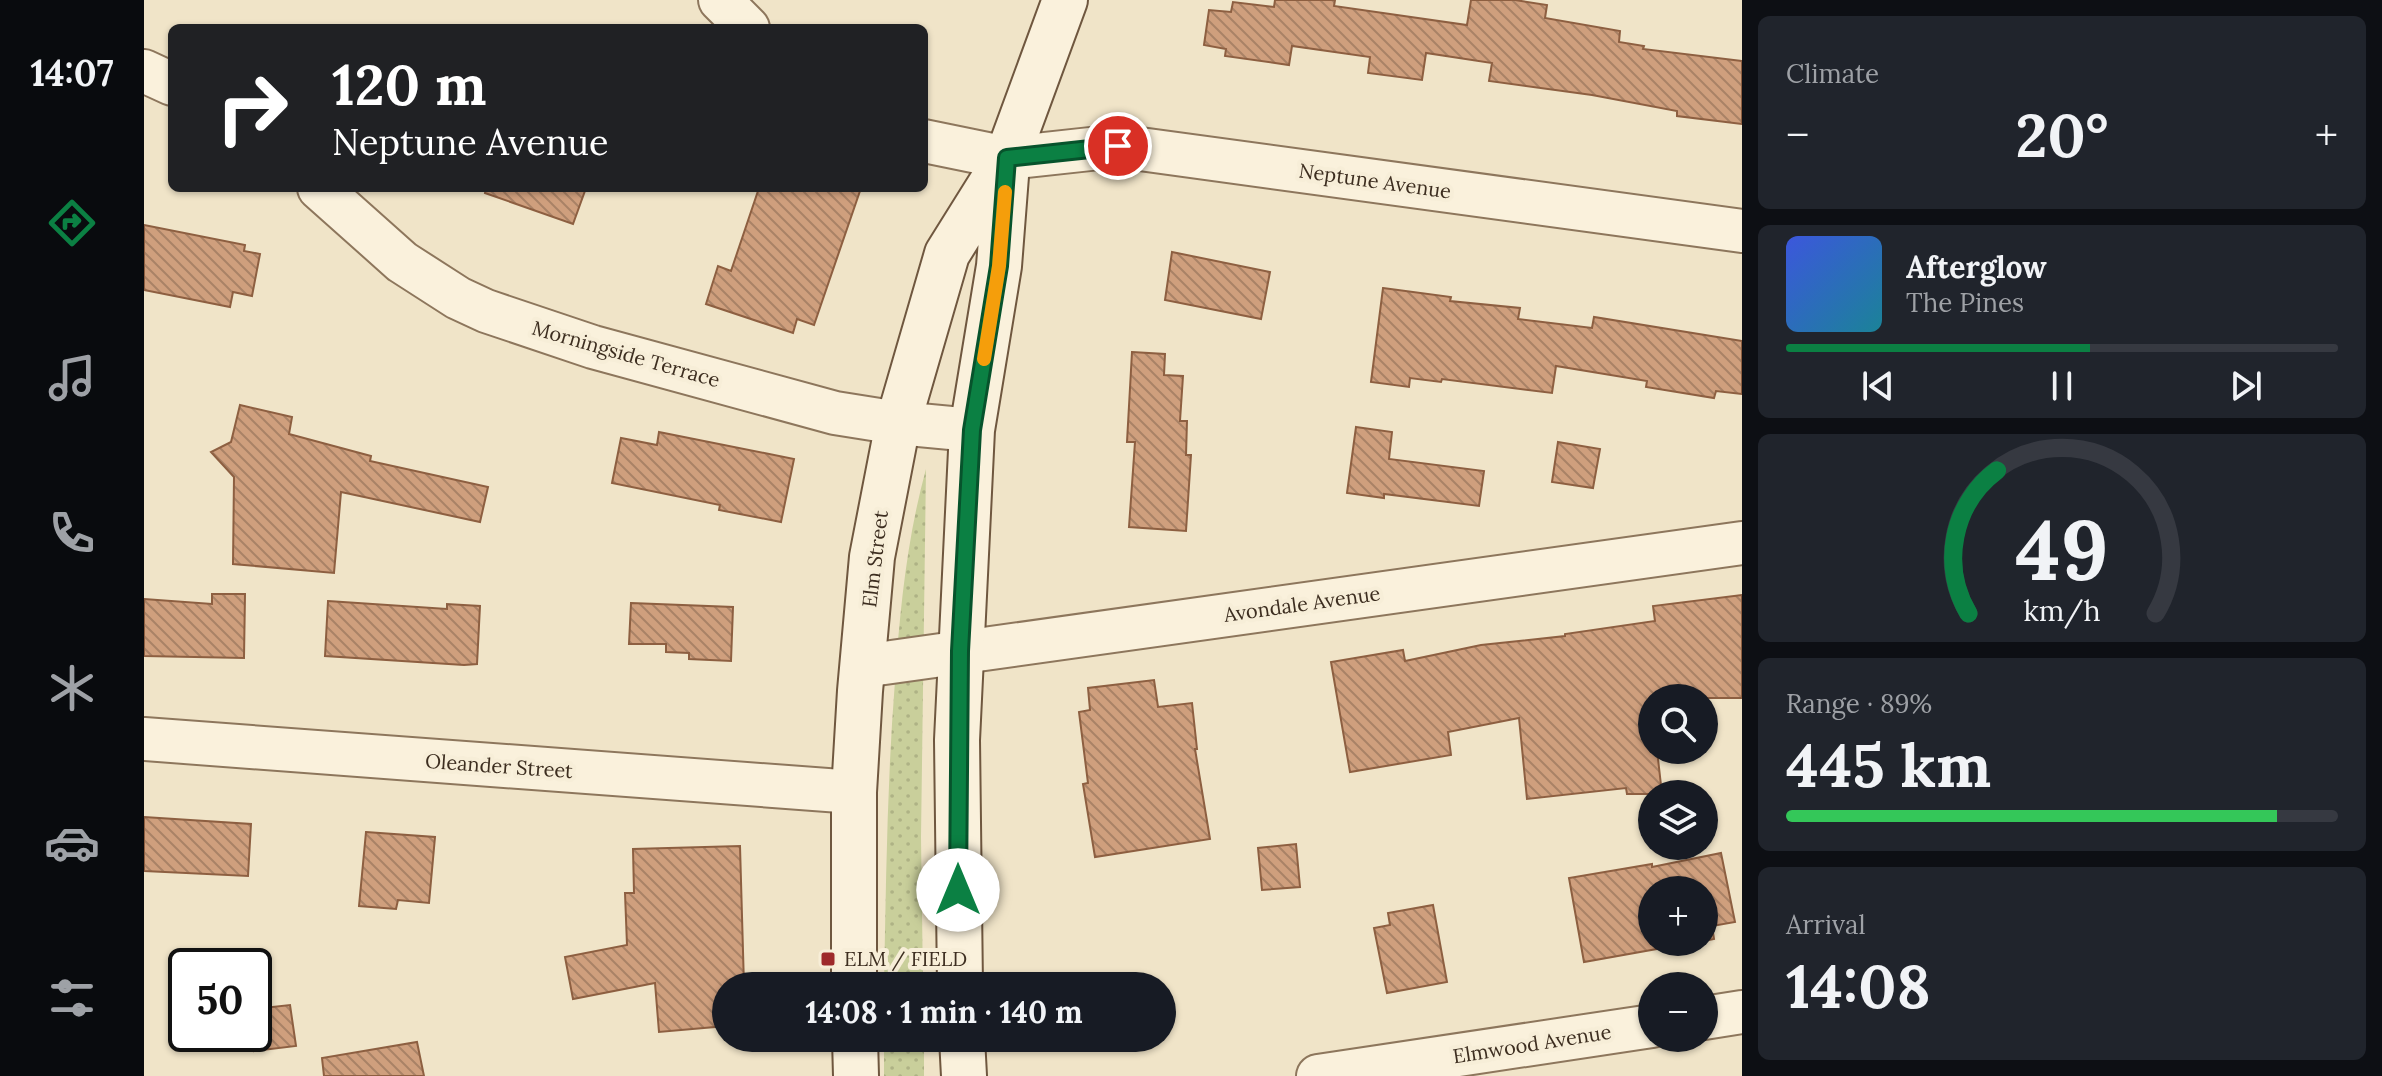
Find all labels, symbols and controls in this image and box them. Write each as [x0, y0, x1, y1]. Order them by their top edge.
text: 120 m [332, 49, 486, 120]
text: 14:07 [30, 50, 114, 96]
icon: right [200, 56, 304, 160]
text: Climate [1786, 57, 1879, 90]
text: 20° [2015, 97, 2109, 173]
text: − [1786, 107, 1809, 163]
text: + [2315, 107, 2338, 163]
pin [1084, 112, 1152, 180]
text: Neptune Avenue [332, 119, 609, 165]
icon: arrive [1096, 124, 1140, 168]
street label: Neptune Avenue [1297, 157, 1453, 204]
icon: directions [44, 195, 100, 251]
text: Afterglow [1906, 248, 2047, 286]
text: The Pines [1906, 286, 2024, 319]
street label: Morningside Terrace [529, 315, 723, 392]
icon: music [44, 350, 100, 406]
icon: previous [1856, 364, 1900, 408]
icon: pause [2040, 364, 2084, 408]
icon: next [2224, 364, 2268, 408]
text: 49 [2015, 496, 2109, 603]
icon: phone [44, 505, 100, 561]
street label: Elm Street [856, 509, 893, 609]
street label: Avondale Avenue [1221, 580, 1382, 627]
text: km/h [2023, 592, 2101, 629]
icon: climate [44, 660, 100, 716]
map controls [1638, 684, 1718, 1052]
button: search [1638, 684, 1718, 764]
text: Range · 89% [1786, 687, 1932, 720]
text: 445 km [1786, 727, 1991, 803]
street label: Oleander Street [424, 748, 574, 783]
button: layers [1638, 780, 1718, 860]
icon: car [44, 815, 100, 871]
position arrow [916, 848, 1000, 932]
button: + [1638, 876, 1718, 956]
text: Arrival [1786, 908, 1865, 941]
place label: ELM / FIELD [844, 946, 967, 972]
speed limit sign: 50 [168, 948, 272, 1052]
text: 14:08 [1786, 948, 1931, 1024]
marker: ELM / FIELD [819, 950, 837, 968]
icon: filters [44, 970, 100, 1026]
button: − [1638, 972, 1718, 1052]
text: 14:08 · 1 min · 140 m [805, 993, 1083, 1031]
street label: Elmwood Avenue [1451, 1019, 1613, 1068]

